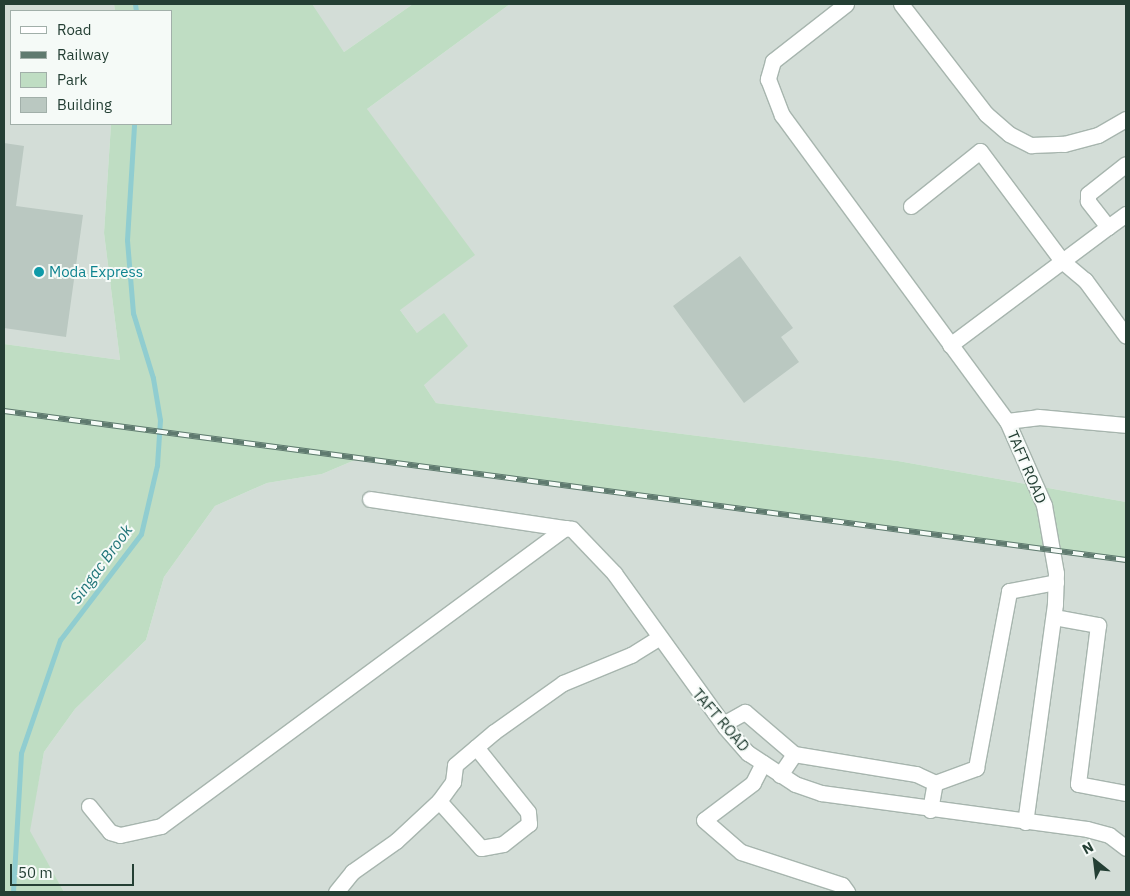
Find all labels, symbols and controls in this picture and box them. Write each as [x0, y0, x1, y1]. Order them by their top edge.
legend [10, 10, 172, 125]
text: Road [57, 20, 92, 39]
text: Railway [57, 45, 109, 64]
text: Park [57, 70, 87, 89]
text: Building [57, 95, 112, 114]
place label: Moda Express [49, 263, 143, 281]
marker: Moda Express [33, 266, 45, 278]
street label: TAFT ROAD [1004, 428, 1050, 506]
water label: Singac Brook [66, 521, 136, 607]
street label: TAFT ROAD [689, 685, 753, 755]
north arrow [1070, 836, 1120, 886]
text: N [1079, 838, 1097, 858]
scale bar [12, 854, 136, 886]
text: 50 m [18, 863, 53, 882]

